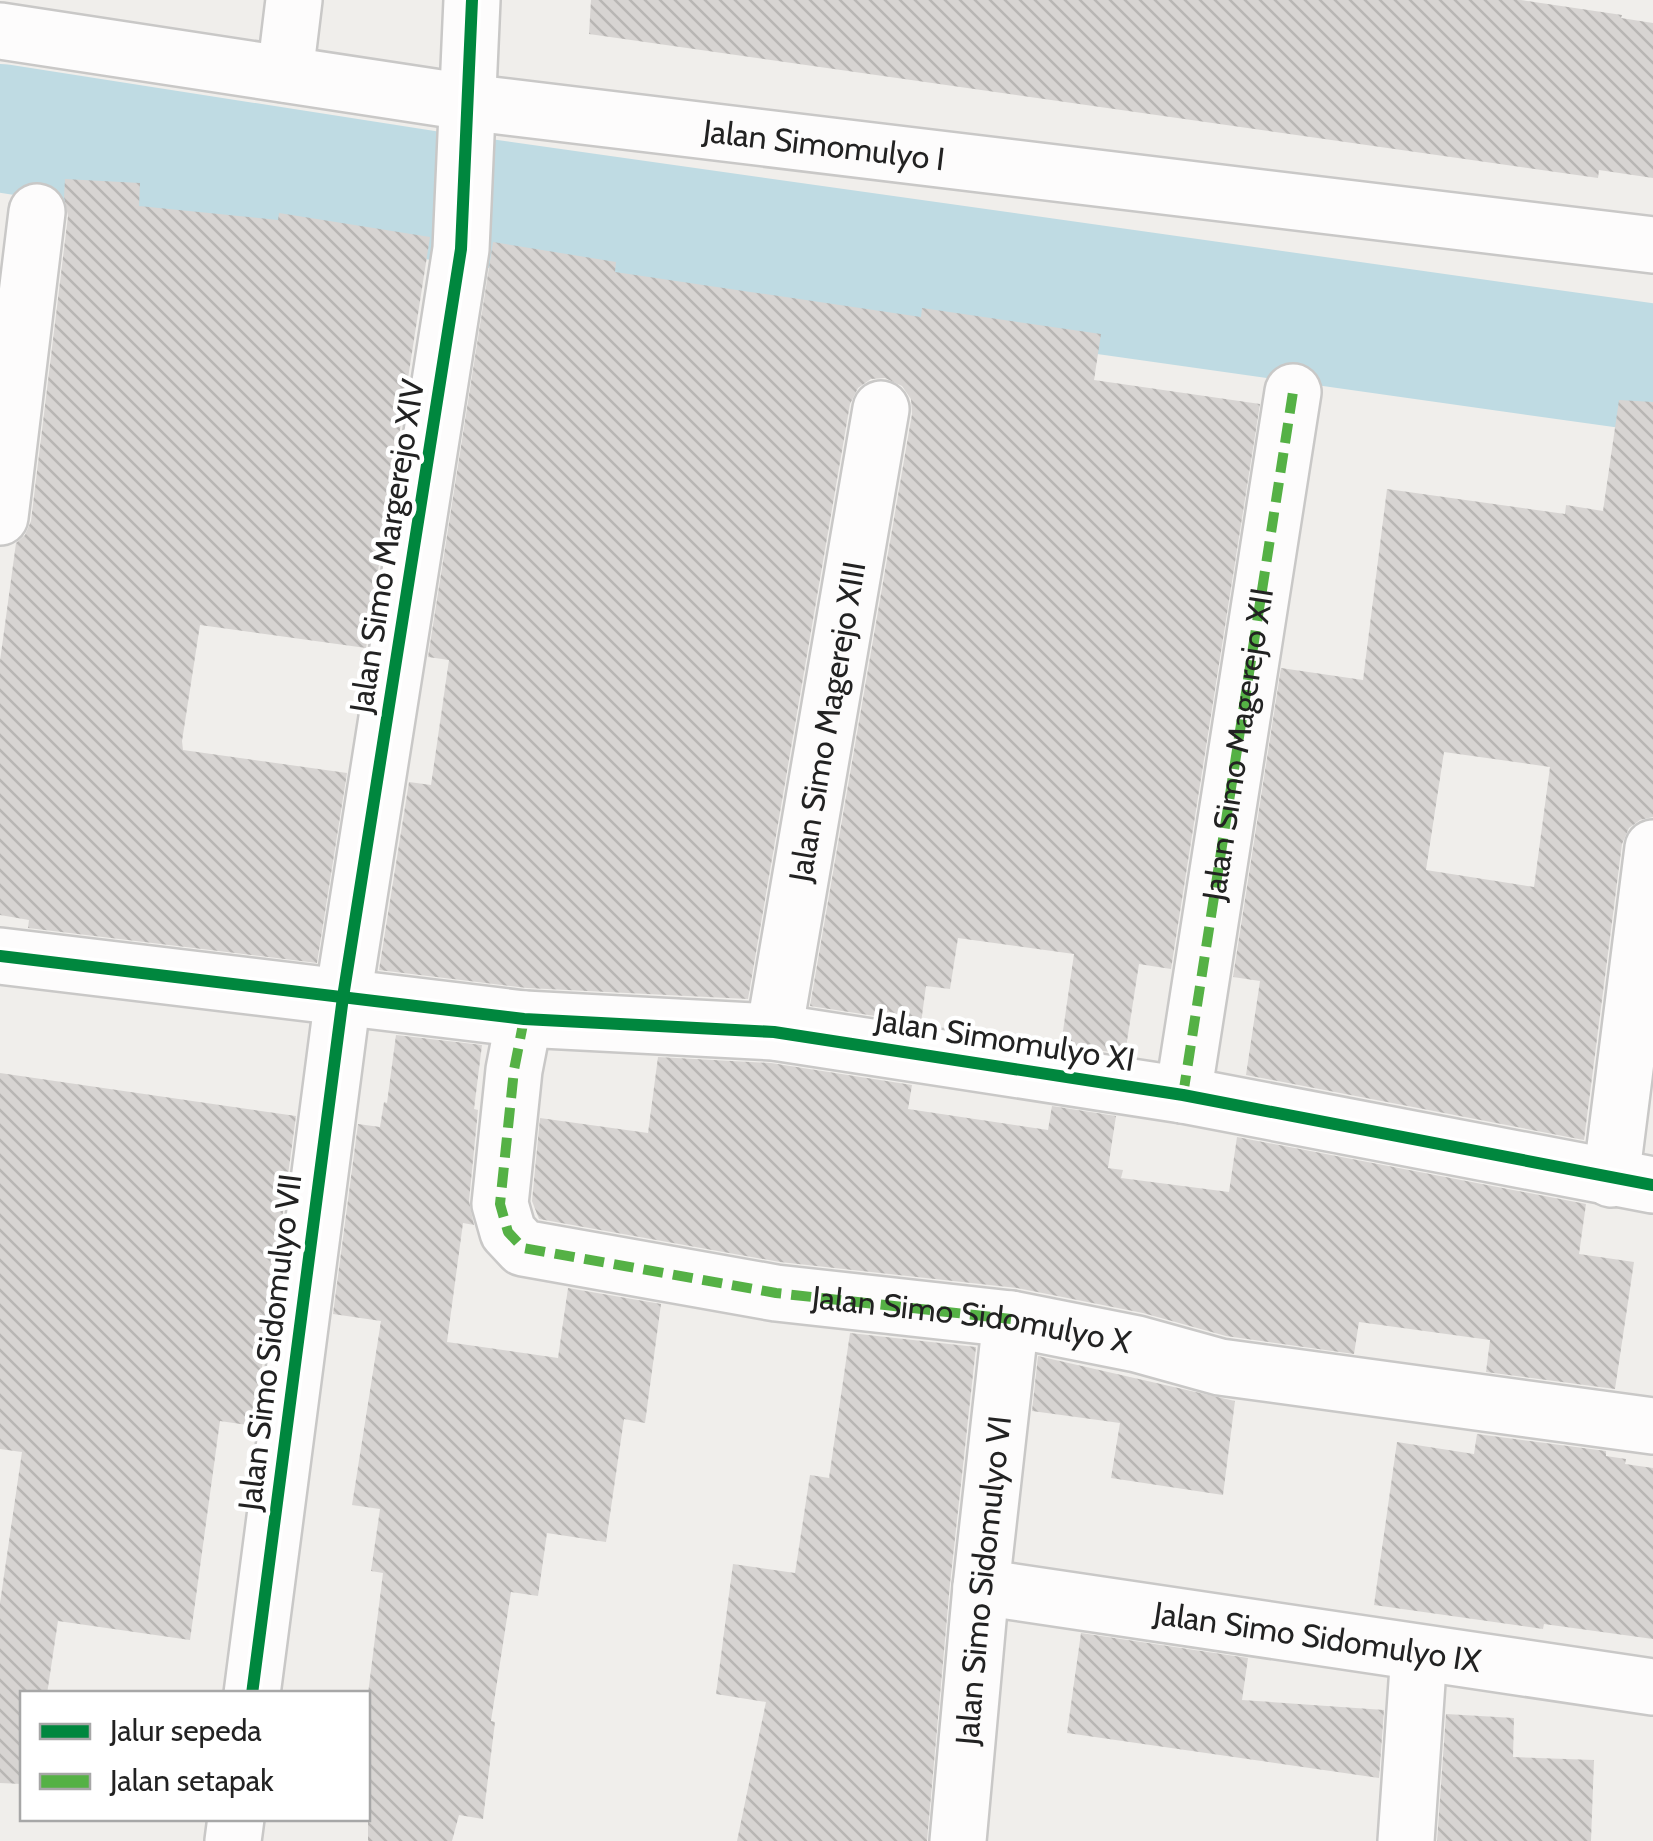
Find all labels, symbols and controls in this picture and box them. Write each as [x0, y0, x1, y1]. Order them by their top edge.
street label: Jalan Simomulyo I [700, 111, 947, 179]
street label: Jalan Simo Margerejo XIV [341, 376, 432, 716]
street label: Jalan Simo Magerejo XIII [780, 558, 873, 885]
street label: Jalan Simo Magerejo XII [1194, 585, 1281, 904]
street label: Jalan Simomulyo XI [872, 1000, 1138, 1079]
street label: Jalan Simo Sidomulyo VII [229, 1172, 309, 1513]
street label: Jalan Simo Sidomulyo X [809, 1277, 1134, 1361]
street label: Jalan Simo Sidomulyo VI [947, 1414, 1019, 1747]
street label: Jalan Simo Sidomulyo IX [1150, 1593, 1484, 1680]
legend [20, 1691, 370, 1821]
text: Jalur sepeda [109, 1712, 262, 1749]
text: Jalan setapak [109, 1762, 274, 1799]

